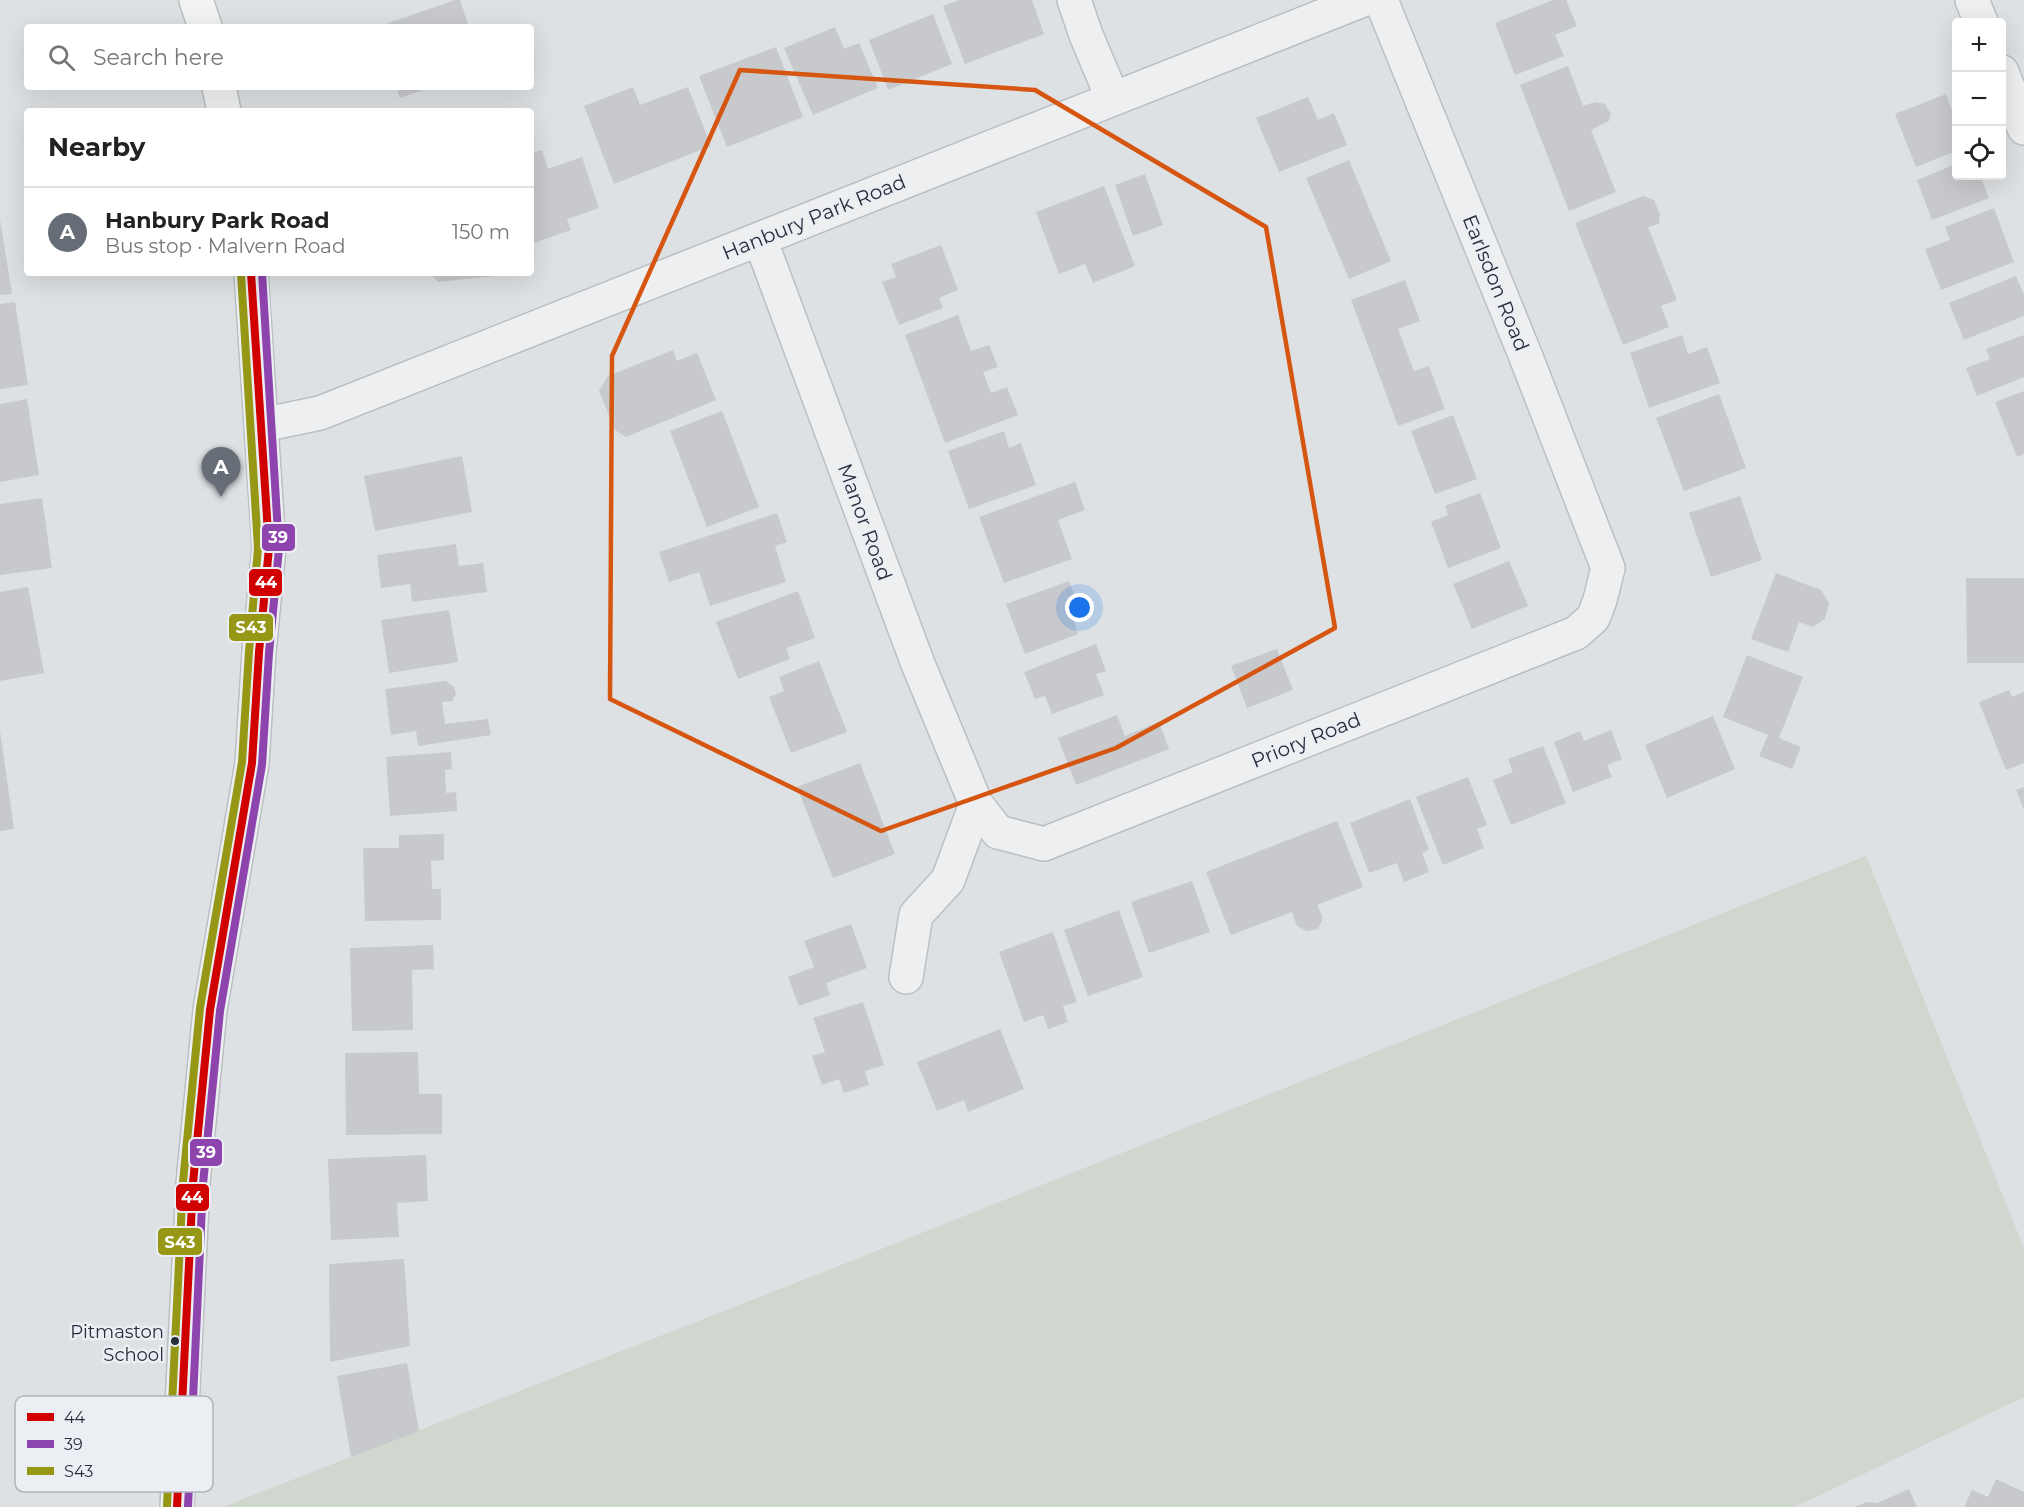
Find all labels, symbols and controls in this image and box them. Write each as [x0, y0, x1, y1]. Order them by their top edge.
map controls [1952, 18, 2006, 180]
button: + [1952, 18, 2006, 72]
search box [24, 24, 534, 90]
icon: search [45, 41, 78, 74]
text: Search here [93, 44, 224, 71]
button: − [1952, 72, 2006, 126]
button: locate [1952, 126, 2006, 180]
text: Nearby [48, 131, 145, 163]
street label: Hanbury Park Road [719, 169, 909, 265]
text: Hanbury Park Road [105, 207, 329, 234]
street label: Earlsdon Road [1458, 211, 1534, 355]
text: A [60, 220, 75, 244]
text: 150 m [452, 220, 510, 244]
text: Bus stop · Malvern Road [105, 234, 345, 258]
pin: A [202, 448, 240, 497]
street label: Manor Road [833, 460, 897, 584]
line badge: 39 [261, 523, 296, 552]
text: 39 [267, 528, 288, 547]
line badge: 44 [248, 568, 283, 597]
text: 44 [255, 573, 277, 592]
your location [1065, 593, 1094, 622]
line badge: S43 [228, 613, 274, 642]
text: S43 [236, 618, 266, 637]
street label: Priory Road [1248, 707, 1364, 773]
line badge: 39 [189, 1138, 223, 1167]
text: 39 [195, 1143, 216, 1162]
line badge: 44 [175, 1183, 210, 1212]
text: 44 [181, 1188, 203, 1207]
line badge: S43 [157, 1227, 203, 1256]
text: S43 [165, 1233, 195, 1252]
place label: Pitmaston School [70, 1321, 164, 1366]
marker: Pitmaston School [169, 1335, 181, 1347]
legend [15, 1396, 213, 1492]
text: 44 [64, 1408, 86, 1427]
text: 39 [64, 1435, 83, 1454]
text: S43 [64, 1462, 93, 1481]

